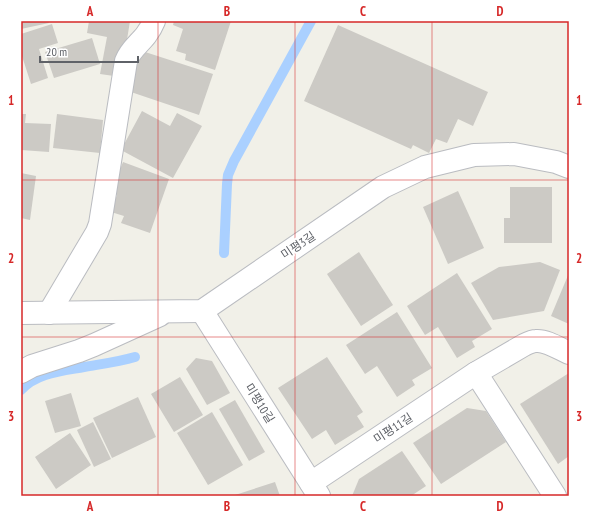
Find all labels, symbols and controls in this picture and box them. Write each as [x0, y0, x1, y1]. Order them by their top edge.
text: A [86, 3, 94, 20]
text: B [224, 3, 230, 20]
text: C [360, 3, 366, 20]
text: D [497, 3, 504, 20]
scale bar [40, 38, 138, 64]
text: 20 m [46, 44, 67, 59]
text: 1 [8, 92, 14, 109]
text: 1 [576, 92, 582, 109]
street label: 미평3길 [278, 228, 318, 262]
text: 2 [8, 250, 14, 267]
text: 2 [576, 250, 582, 267]
street label: 미평10길 [242, 380, 278, 426]
text: 3 [8, 408, 14, 425]
text: 3 [576, 408, 582, 425]
street label: 미평11길 [370, 410, 416, 446]
text: A [86, 498, 94, 515]
text: B [224, 498, 230, 515]
text: C [360, 498, 366, 515]
text: D [497, 498, 504, 515]

